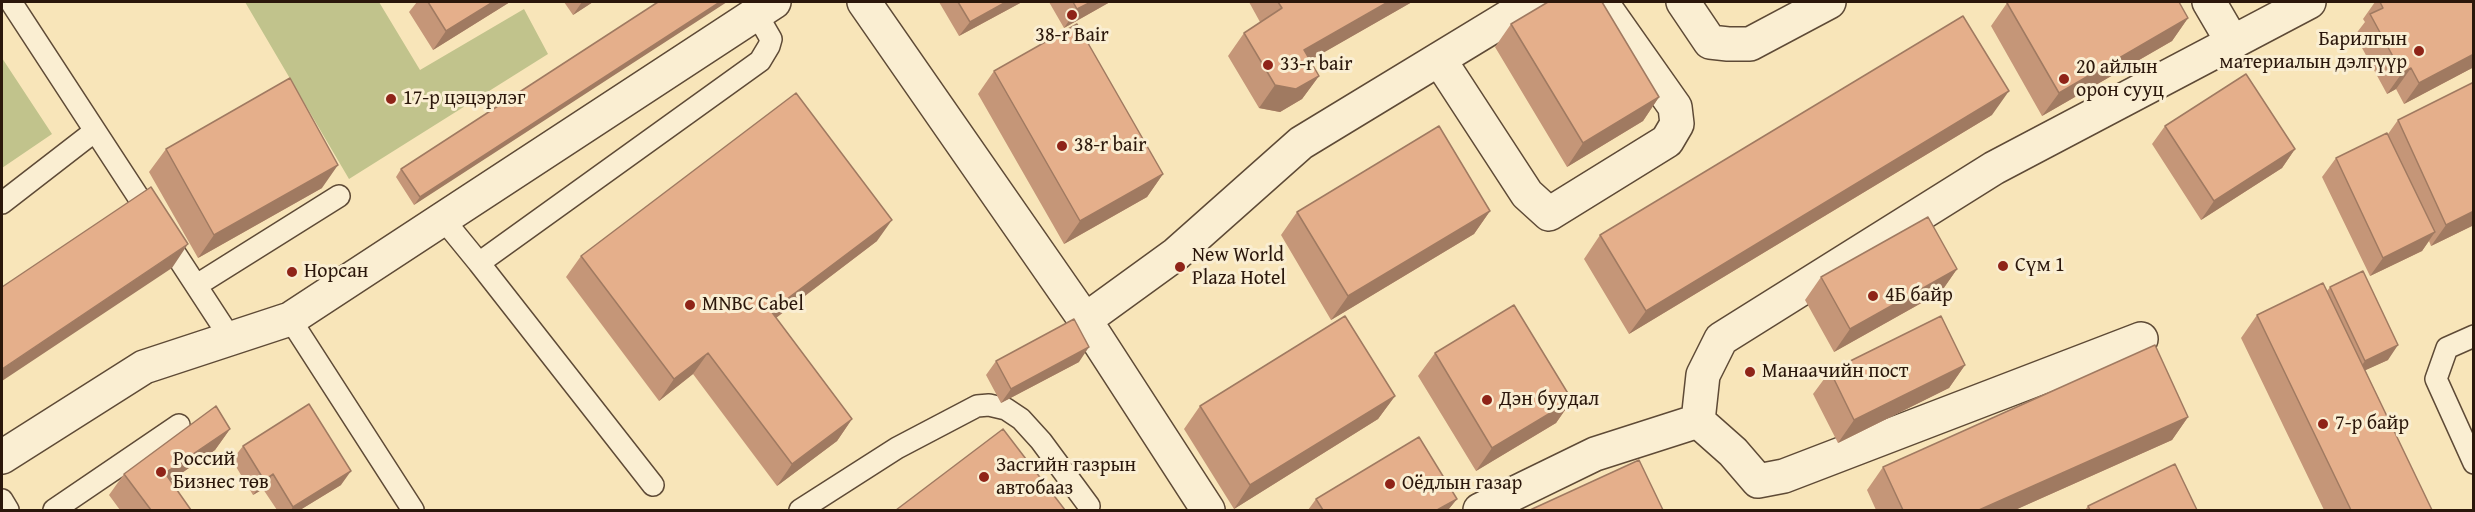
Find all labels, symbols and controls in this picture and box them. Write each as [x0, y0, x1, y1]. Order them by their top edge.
marker: 38-r Bair [1065, 8, 1079, 22]
place label: 38-r Bair [1035, 24, 1109, 48]
place label: Барилгын материалын дэлгүүр [2219, 28, 2407, 75]
marker: Барилгын материалын дэлгүүр [2412, 44, 2426, 58]
place label: 33-r bair [1280, 53, 1352, 77]
place label: 20 айлын орон сууц [2076, 56, 2164, 103]
marker: 33-r bair [1261, 58, 1275, 72]
marker: 20 айлын орон сууц [2057, 72, 2071, 86]
place label: 17-р цэцэрлэг [403, 87, 525, 111]
marker: 17-р цэцэрлэг [384, 92, 398, 106]
place label: 38-r bair [1074, 134, 1146, 158]
marker: 38-r bair [1055, 139, 1069, 153]
place label: New World Plaza Hotel [1192, 244, 1286, 291]
place label: Сүм 1 [2015, 254, 2065, 278]
marker: Сүм 1 [1996, 259, 2010, 273]
place label: Норсан [304, 260, 368, 284]
marker: New World Plaza Hotel [1173, 260, 1187, 274]
marker: Норсан [285, 265, 299, 279]
place label: 4Б байр [1885, 284, 1953, 308]
marker: 4Б байр [1866, 289, 1880, 303]
place label: MNBC Cabel [702, 293, 804, 317]
marker: MNBC Cabel [683, 298, 697, 312]
place label: Манаачийн пост [1762, 360, 1908, 384]
marker: Манаачийн пост [1743, 365, 1757, 379]
place label: Дэн буудал [1499, 388, 1599, 412]
marker: Дэн буудал [1480, 393, 1494, 407]
place label: 7-р байр [2335, 412, 2409, 436]
marker: 7-р байр [2316, 417, 2330, 431]
place label: Россий Бизнес төв [173, 448, 269, 495]
place label: Засгийн газрын автобааз [996, 454, 1136, 501]
marker: Россий Бизнес төв [154, 465, 168, 479]
marker: Засгийн газрын автобааз [977, 470, 991, 484]
place label: Оёдлын газар [1402, 472, 1522, 496]
marker: Оёдлын газар [1383, 477, 1397, 491]

